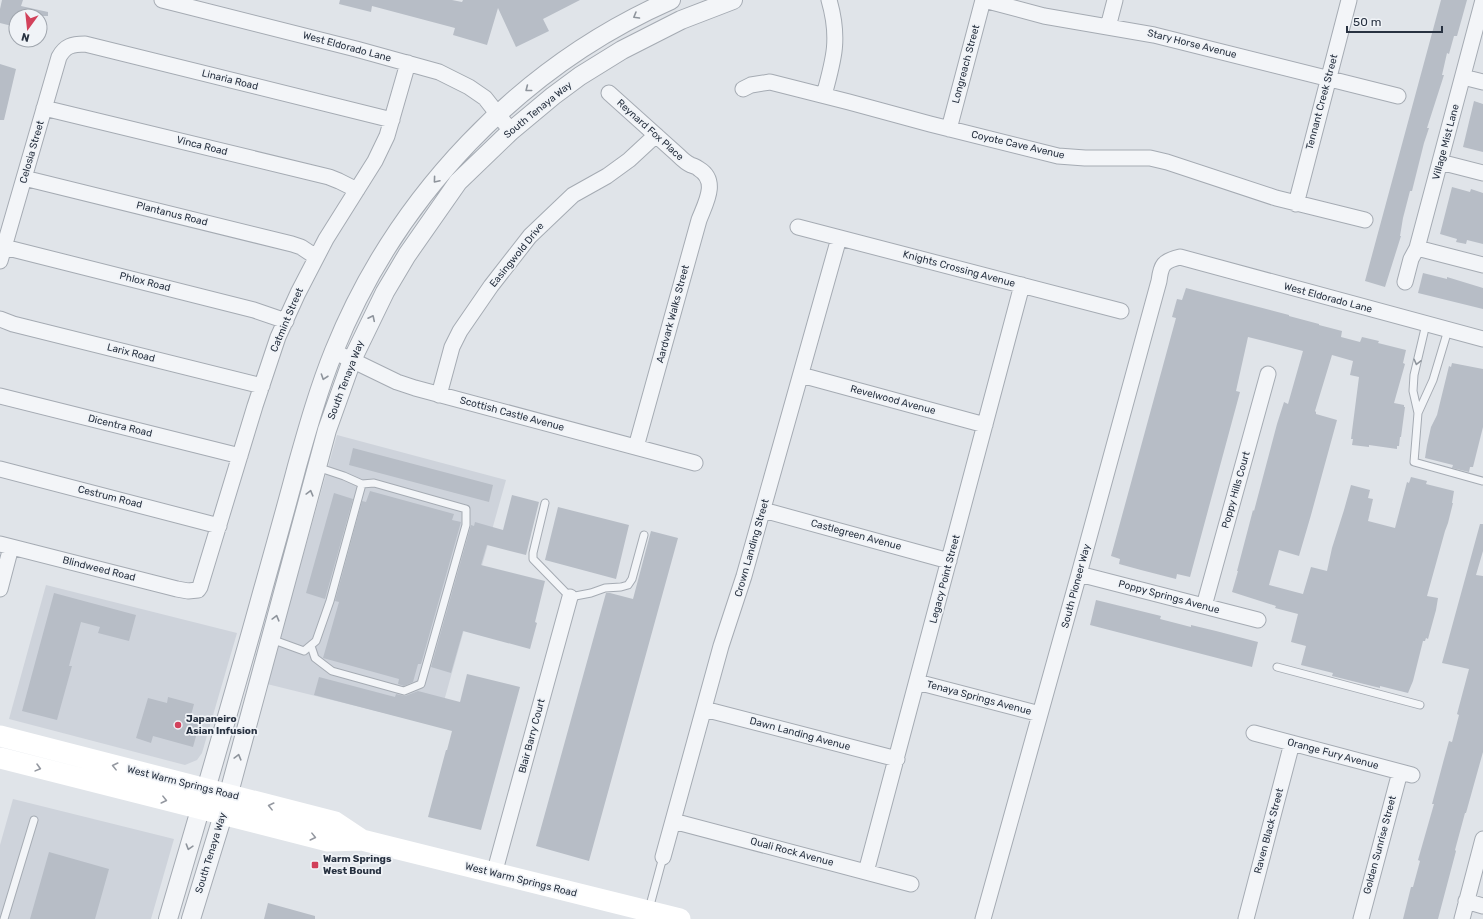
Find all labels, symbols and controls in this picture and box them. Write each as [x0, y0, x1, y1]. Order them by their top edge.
north arrow [8, 8, 48, 48]
scale bar [1347, 8, 1442, 34]
one-way arrow [632, 12, 640, 19]
text: 50 m [1353, 15, 1381, 29]
street label: Longreach Street [950, 23, 982, 105]
street label: Stary Horse Avenue [1146, 27, 1238, 61]
street label: West Eldorado Lane [301, 29, 393, 65]
text: N [20, 30, 31, 44]
street label: Tennant Creek Street [1303, 53, 1341, 151]
street label: Linaria Road [201, 67, 259, 93]
street label: South Tenaya Way [502, 79, 575, 141]
one-way arrow [525, 84, 532, 91]
street label: Reynard Fox Place [614, 97, 686, 163]
street label: Village Mist Lane [1430, 102, 1462, 181]
street label: Celosia Street [17, 119, 47, 185]
street label: Coyote Cave Avenue [970, 128, 1066, 162]
street label: Vinca Road [175, 134, 229, 158]
one-way arrow [433, 175, 440, 182]
street label: Plantanus Road [135, 199, 209, 229]
street label: Easingwold Drive [487, 220, 547, 290]
street label: Knights Crossing Avenue [901, 248, 1017, 290]
street label: Aardvark Walks Street [654, 264, 692, 364]
street label: Phlox Road [118, 270, 172, 294]
street label: West Eldorado Lane [1282, 280, 1374, 316]
street label: Catmint Street [268, 286, 306, 354]
one-way arrow [367, 314, 375, 322]
street label: South Tenaya Way [325, 338, 367, 421]
street label: Larix Road [106, 341, 156, 365]
one-way arrow [1413, 358, 1422, 365]
one-way arrow [320, 374, 329, 381]
street label: Revelwood Avenue [849, 383, 937, 417]
street label: Scottish Castle Avenue [458, 394, 566, 434]
street label: Dicentra Road [87, 412, 153, 440]
street label: Poppy Hills Court [1219, 450, 1253, 530]
street label: Cestrum Road [76, 483, 144, 511]
one-way arrow [305, 490, 314, 497]
street label: Crown Landing Street [732, 497, 772, 598]
street label: Castlegreen Avenue [809, 517, 903, 553]
street label: Legacy Point Street [927, 533, 963, 625]
street label: South Pioneer Way [1059, 542, 1093, 630]
street label: Blindweed Road [61, 554, 137, 584]
street label: Poppy Springs Avenue [1117, 578, 1221, 616]
one-way arrow [271, 615, 280, 622]
street label: Tenaya Springs Avenue [925, 678, 1033, 718]
street label: Blair Barry Court [516, 697, 548, 775]
place label: Japaneiro Asian Infusion [186, 713, 257, 737]
street label: Dawn Landing Avenue [748, 715, 852, 753]
marker: Japaneiro Asian Infusion [173, 720, 183, 730]
street label: Orange Fury Avenue [1286, 736, 1380, 772]
one-way arrow [234, 754, 242, 760]
one-way arrow [111, 762, 118, 770]
one-way arrow [35, 763, 41, 771]
street label: West Warm Springs Road [126, 763, 240, 803]
street label: Raven Black Street [1252, 787, 1286, 875]
street label: Golden Sunrise Street [1361, 794, 1399, 896]
one-way arrow [160, 795, 167, 804]
one-way arrow [268, 802, 275, 811]
street label: South Tenaya Way [193, 811, 229, 895]
one-way arrow [310, 833, 317, 841]
street label: Quali Rock Avenue [749, 835, 835, 869]
one-way arrow [185, 843, 194, 850]
place label: Warm Springs West Bound [323, 853, 392, 877]
marker: Warm Springs West Bound [310, 860, 320, 870]
street label: West Warm Springs Road [464, 860, 578, 900]

